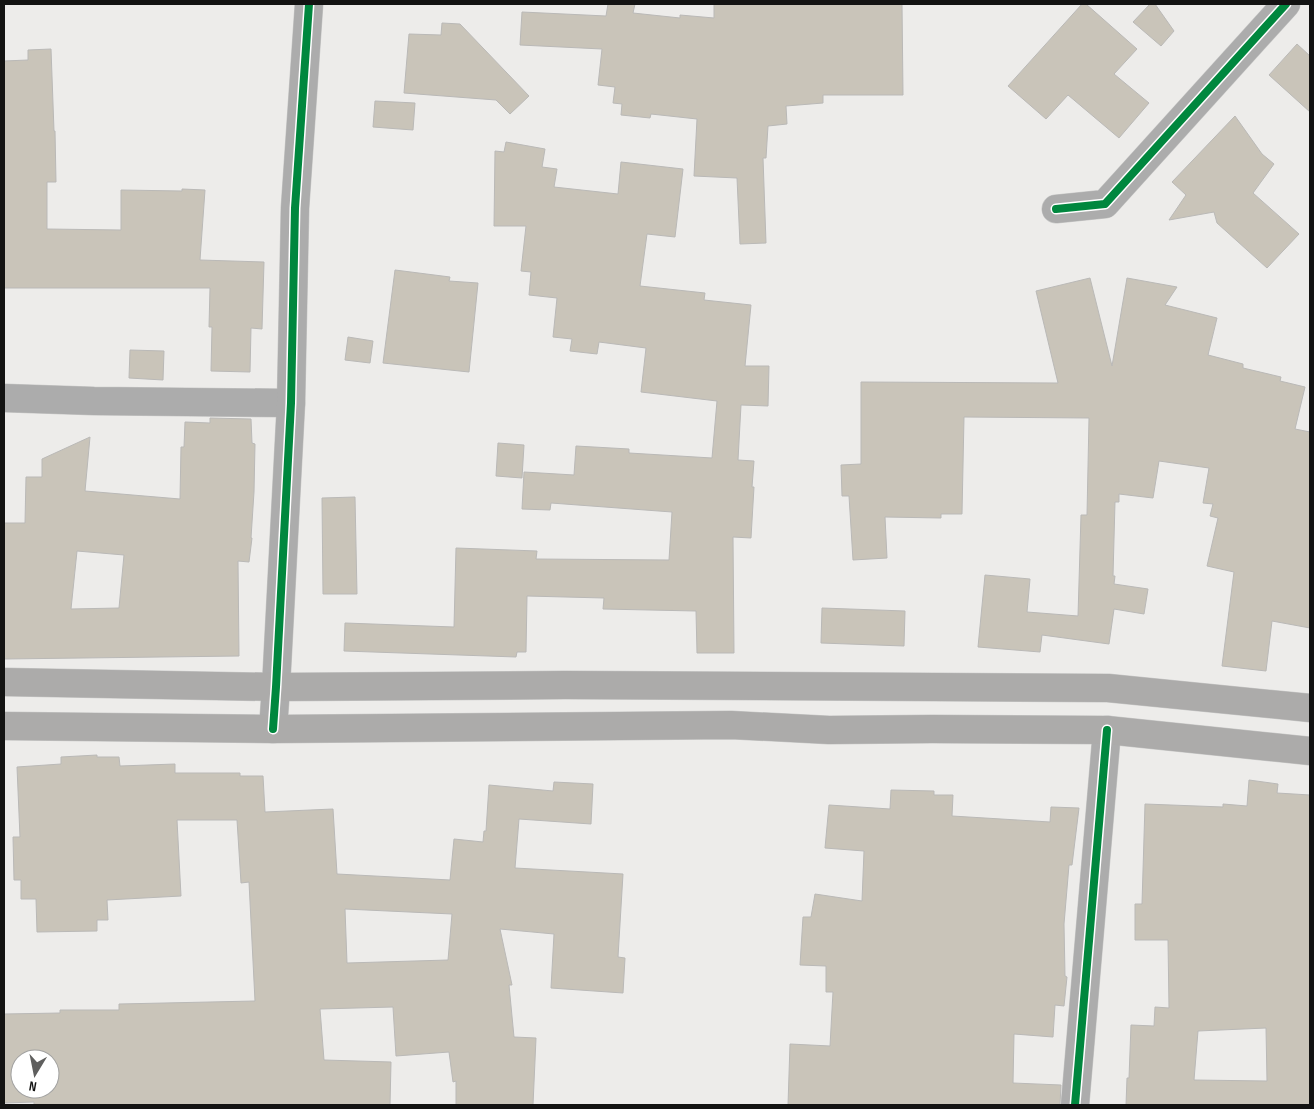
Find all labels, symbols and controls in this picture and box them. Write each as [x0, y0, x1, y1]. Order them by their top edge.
north arrow [10, 1049, 60, 1099]
text: N [28, 1077, 38, 1095]

